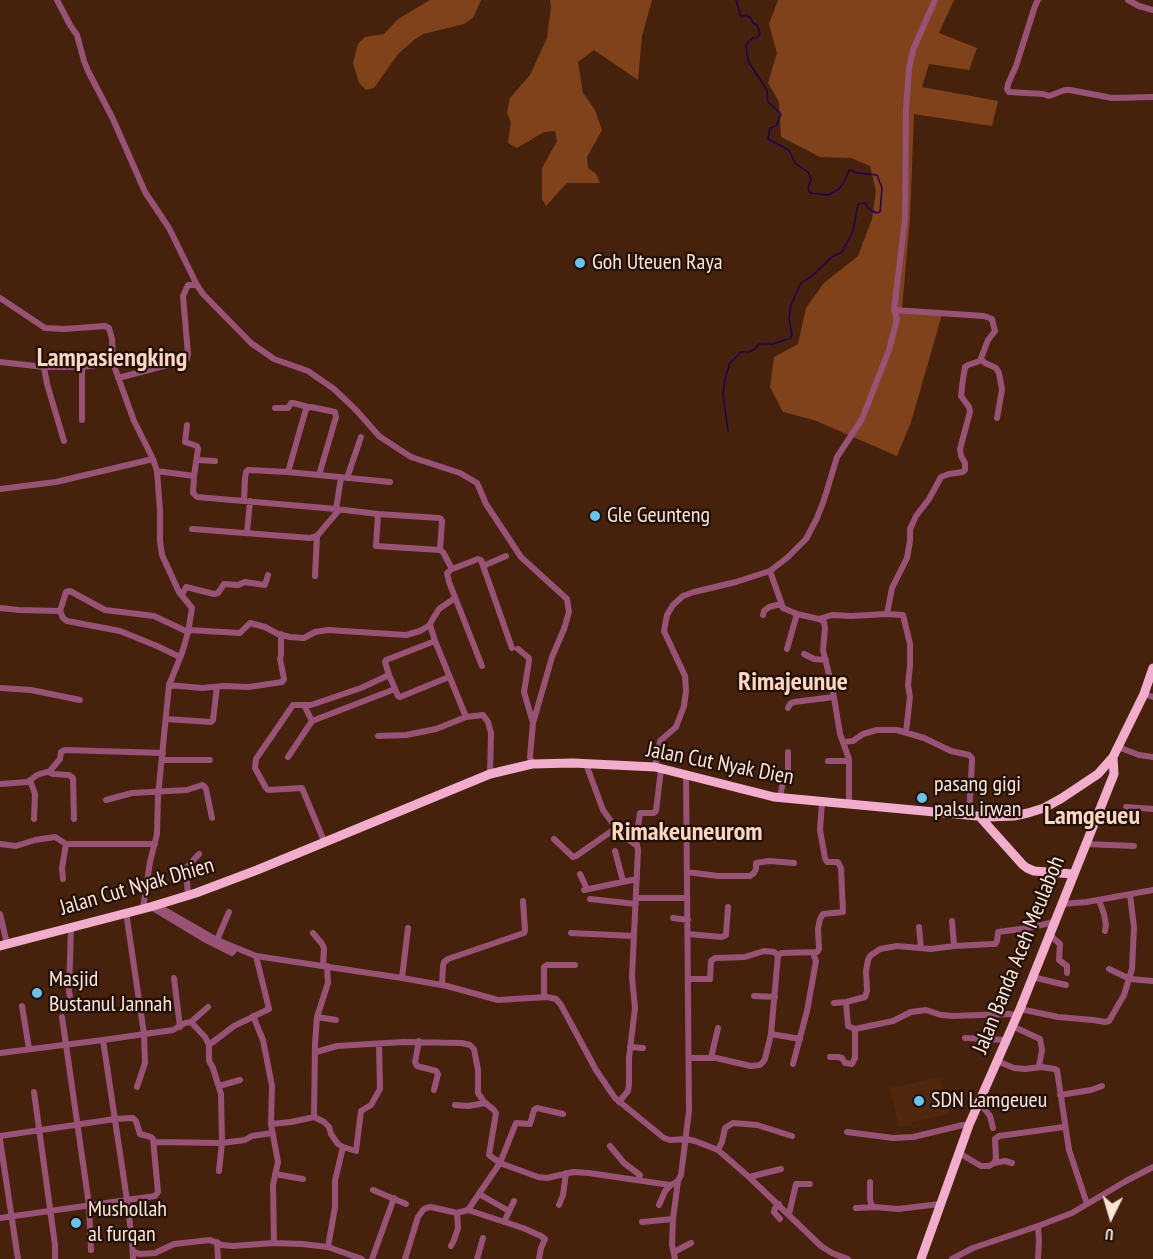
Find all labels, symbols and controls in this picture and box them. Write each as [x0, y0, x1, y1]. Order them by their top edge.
place label: Goh Uteuen Raya [592, 250, 722, 276]
marker: Goh Uteuen Raya [573, 256, 587, 270]
district label: Lampasiengking [37, 343, 187, 375]
place label: Gle Geunteng [607, 503, 710, 529]
marker: Gle Geunteng [588, 509, 602, 523]
district label: Rimajeunue [738, 667, 848, 699]
street label: Jalan Cut Nyak Dien [644, 737, 796, 791]
place label: pasang gigi palsu irwan [934, 772, 1021, 824]
marker: pasang gigi palsu irwan [915, 791, 929, 805]
district label: Lamgeueu [1044, 801, 1140, 833]
district label: Rimakeuneurom [612, 817, 762, 849]
street label: Jalan Cut Nyak Dhien [57, 852, 217, 922]
street label: Jalan Banda Aceh Meulaboh [967, 852, 1071, 1058]
place label: Masjid Bustanul Jannah [49, 967, 172, 1018]
marker: Masjid Bustanul Jannah [30, 986, 44, 1000]
place label: SDN Lamgeueu [931, 1088, 1047, 1114]
marker: SDN Lamgeueu [912, 1094, 926, 1108]
north arrow [1081, 1187, 1141, 1247]
place label: Mushollah al furqan [88, 1197, 167, 1248]
marker: Mushollah al furqan [69, 1216, 83, 1230]
text: U [1104, 1225, 1114, 1245]

